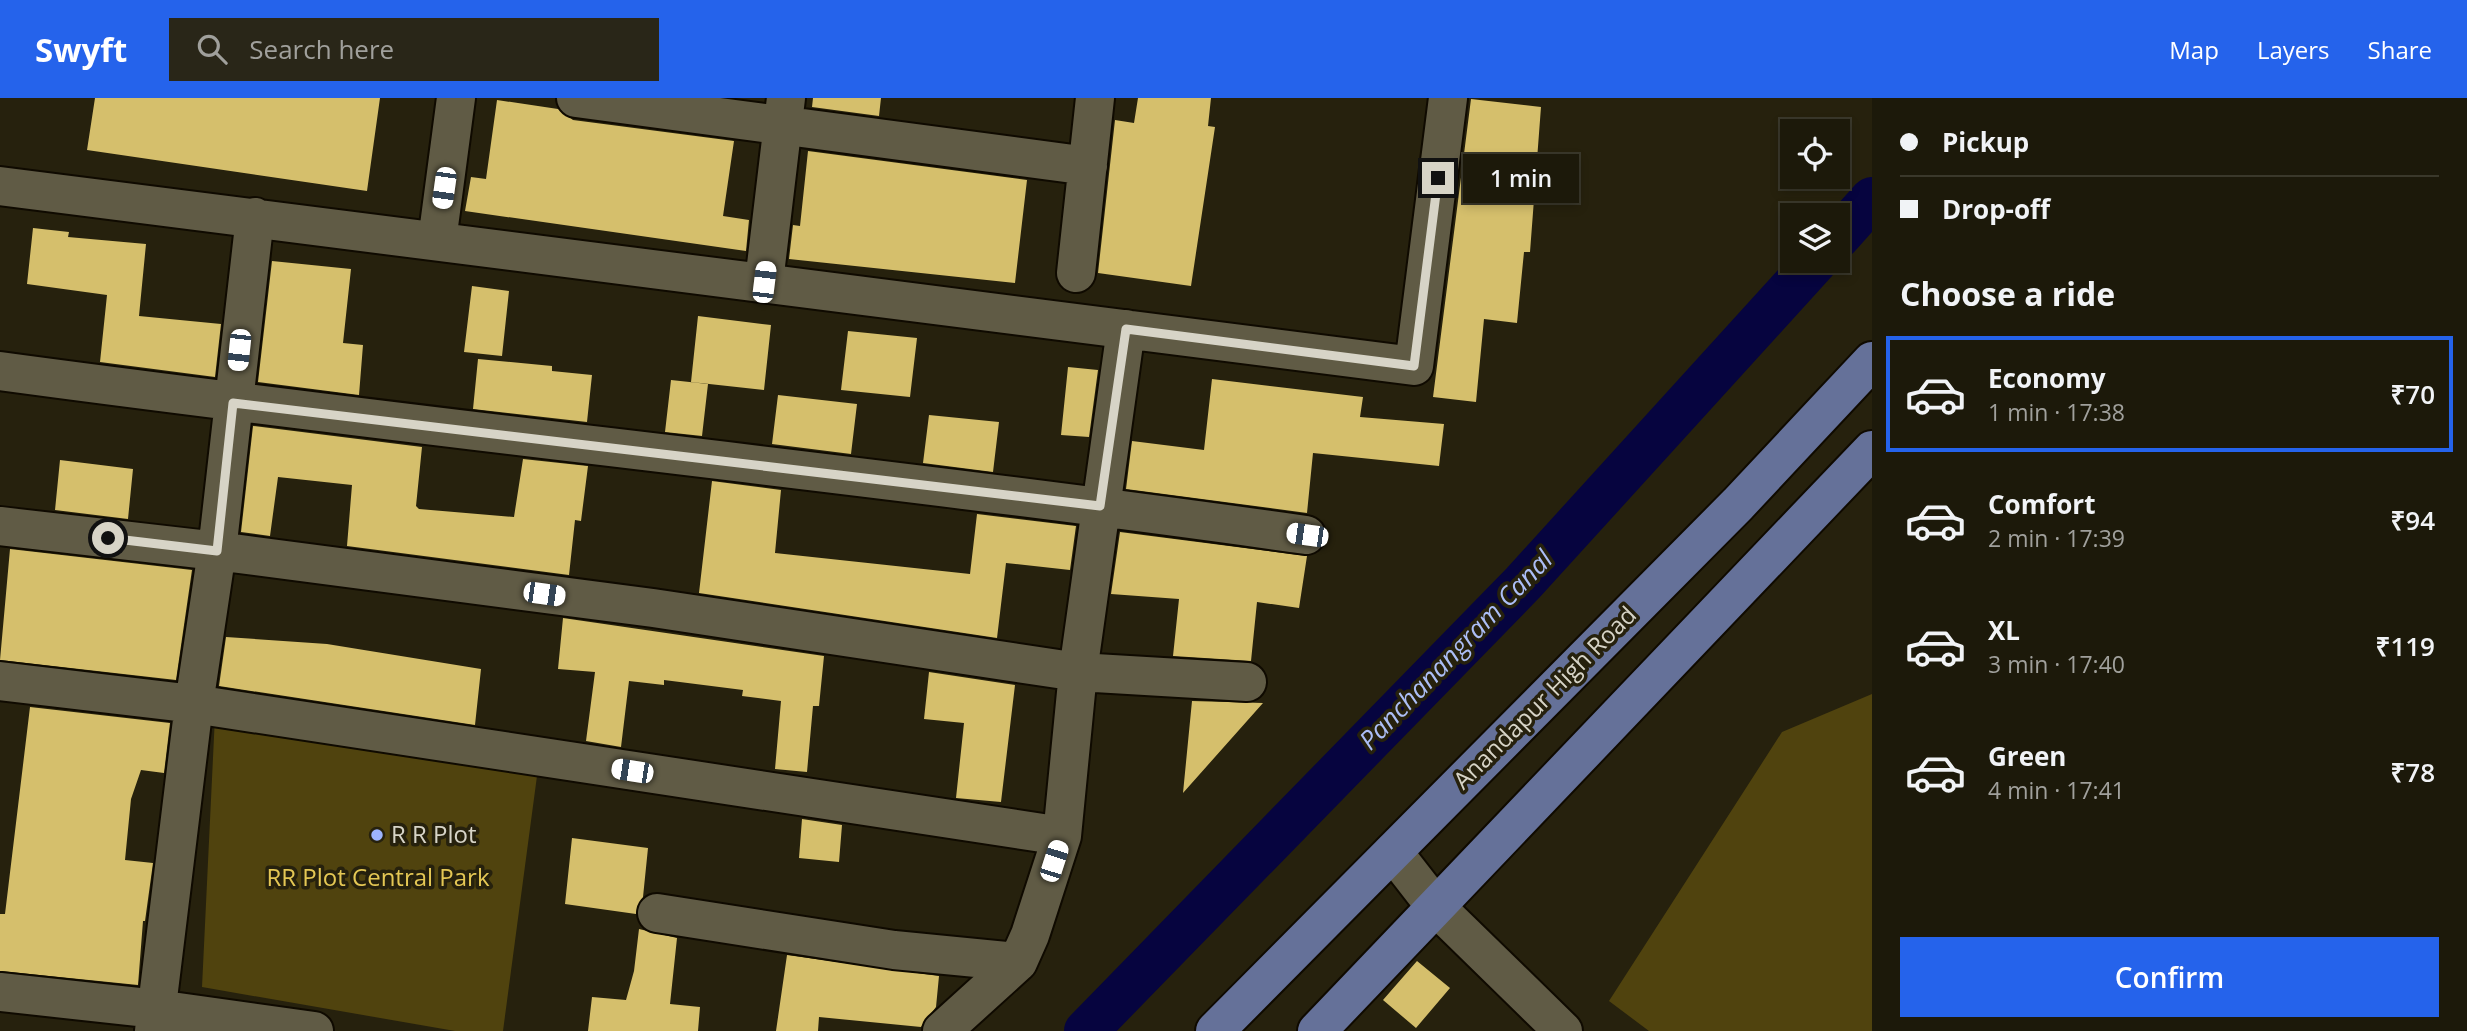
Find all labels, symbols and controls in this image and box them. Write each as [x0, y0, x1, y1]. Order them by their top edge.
search box [169, 18, 659, 81]
text: Swyft [35, 27, 127, 72]
icon: search [193, 30, 231, 68]
text: Search here [249, 31, 394, 67]
text: Map [2169, 33, 2219, 66]
text: Layers [2257, 33, 2330, 66]
text: Share [2368, 33, 2432, 66]
map controls [1780, 119, 1850, 273]
button: locate [1780, 119, 1850, 189]
text: Pickup [1942, 124, 2029, 160]
callout: 1 min [1462, 154, 1578, 202]
route end [1422, 162, 1454, 194]
text: 1 min [1490, 162, 1552, 194]
car [431, 166, 458, 210]
text: Drop-off [1942, 191, 2050, 227]
button: layers [1780, 203, 1850, 273]
car [752, 260, 777, 304]
text: Choose a ride [1900, 272, 2115, 315]
car [227, 328, 252, 372]
text: Economy [1988, 360, 2106, 396]
icon: car [1904, 363, 1967, 426]
text: ₹70 [2390, 376, 2435, 412]
text: 1 min · 17:38 [1988, 396, 2125, 428]
text: Comfort [1988, 486, 2095, 522]
icon: car [1904, 489, 1967, 552]
text: ₹94 [2390, 502, 2435, 538]
route start [92, 522, 124, 554]
car [1285, 522, 1330, 548]
text: 2 min · 17:39 [1988, 522, 2125, 554]
water label: Panchanangram Canal [1350, 541, 1561, 757]
car [522, 581, 567, 607]
street label: Anandapur High Road [1445, 598, 1643, 796]
text: XL [1988, 612, 2020, 648]
icon: car [1904, 615, 1967, 678]
text: ₹119 [2376, 628, 2435, 664]
text: 3 min · 17:40 [1988, 648, 2125, 680]
text: Green [1988, 738, 2066, 774]
icon: car [1904, 741, 1967, 804]
text: ₹78 [2390, 754, 2435, 790]
car [610, 757, 655, 785]
text: 4 min · 17:41 [1988, 774, 2125, 806]
place label: R R Plot [391, 817, 477, 850]
marker: R R Plot [369, 827, 385, 843]
car [1038, 838, 1071, 884]
park label: RR Plot Central Park [266, 860, 490, 893]
button: Confirm [1900, 937, 2439, 1017]

